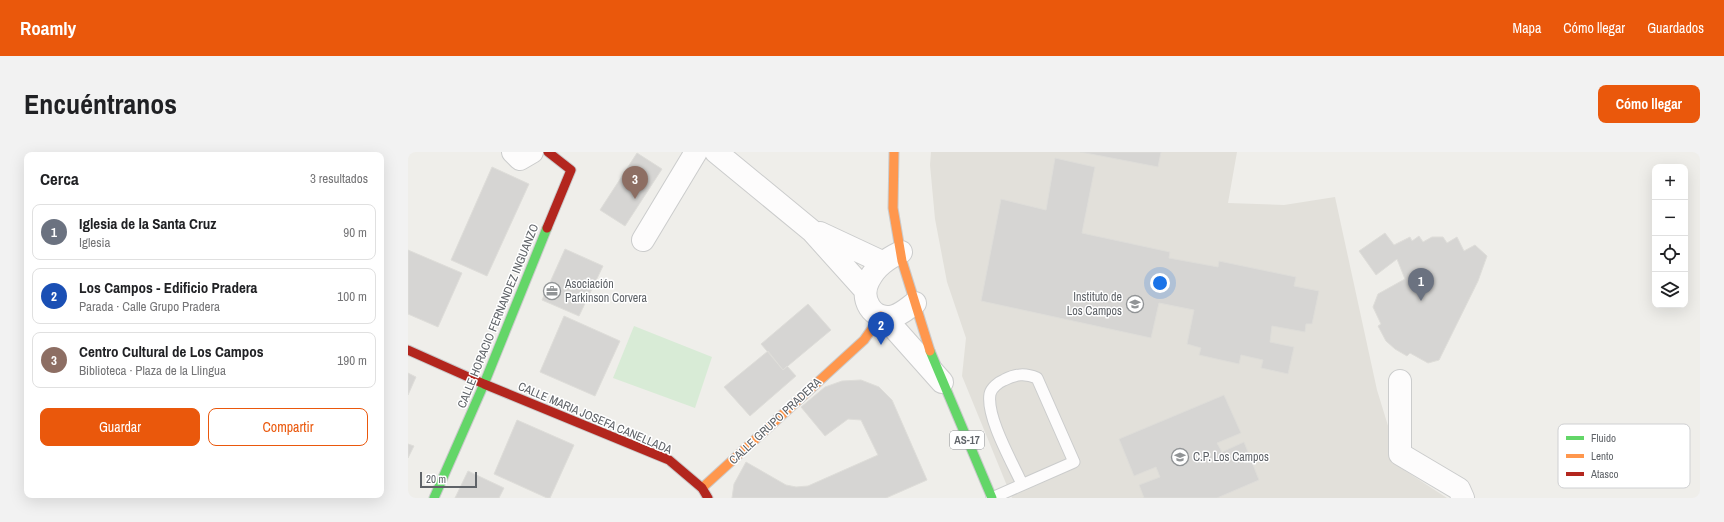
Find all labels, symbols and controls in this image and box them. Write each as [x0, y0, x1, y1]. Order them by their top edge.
text: Roamly [20, 15, 76, 41]
text: Mapa [1513, 19, 1541, 37]
text: Cómo llegar [1563, 19, 1625, 37]
text: Guardados [1647, 19, 1704, 37]
text: Encuéntranos [24, 85, 177, 123]
button: Cómo llegar [1598, 85, 1700, 123]
map controls [1652, 164, 1688, 308]
button: + [1652, 164, 1688, 200]
pin: 3 [622, 166, 648, 199]
text: Cerca [40, 167, 79, 190]
text: 3 resultados [310, 170, 368, 187]
button: − [1652, 200, 1688, 236]
text: Iglesia de la Santa Cruz [79, 213, 216, 234]
street label: CALLE HORACIO FERNANDEZ INGUANZO [454, 221, 543, 411]
text: 1 [51, 224, 57, 241]
text: 90 m [343, 224, 367, 241]
text: Iglesia [79, 234, 110, 251]
button: locate [1652, 236, 1688, 272]
pin: 1 [1408, 268, 1434, 301]
button: layers [1652, 272, 1688, 308]
your location [1150, 273, 1170, 293]
place label: Asociación Parkinson Corvera [564, 276, 648, 306]
text: Los Campos - Edificio Pradera [79, 277, 257, 298]
office icon: Asociación Parkinson Corvera [542, 281, 562, 301]
text: 2 [51, 288, 57, 305]
text: 100 m [337, 288, 367, 305]
place label: Instituto de Los Campos [1067, 289, 1122, 319]
school or university icon: Instituto de Los Campos [1125, 294, 1145, 314]
text: Parada · Calle Grupo Pradera [79, 298, 220, 315]
pin: 2 [868, 312, 894, 345]
text: Centro Cultural de Los Campos [79, 341, 264, 362]
text: 3 [51, 352, 57, 369]
text: 190 m [337, 352, 367, 369]
text: Biblioteca · Plaza de la Llingua [79, 362, 226, 379]
street label: CALLE GRUPO PRADERA [726, 374, 825, 468]
street label: CALLE MARIA JOSEFA CANELLADA [516, 378, 675, 458]
button: Guardar [40, 408, 200, 446]
button: Compartir [208, 408, 368, 446]
legend [1558, 424, 1690, 488]
road number: AS-17 [950, 431, 984, 449]
text: Fluido [1591, 431, 1616, 445]
school or university icon: C.P. Los Campos [1170, 447, 1190, 467]
place label: C.P. Los Campos [1193, 449, 1269, 465]
text: Lento [1591, 449, 1614, 463]
text: Atasco [1590, 467, 1619, 481]
scale bar [420, 470, 477, 489]
text: 20 m [426, 472, 446, 486]

